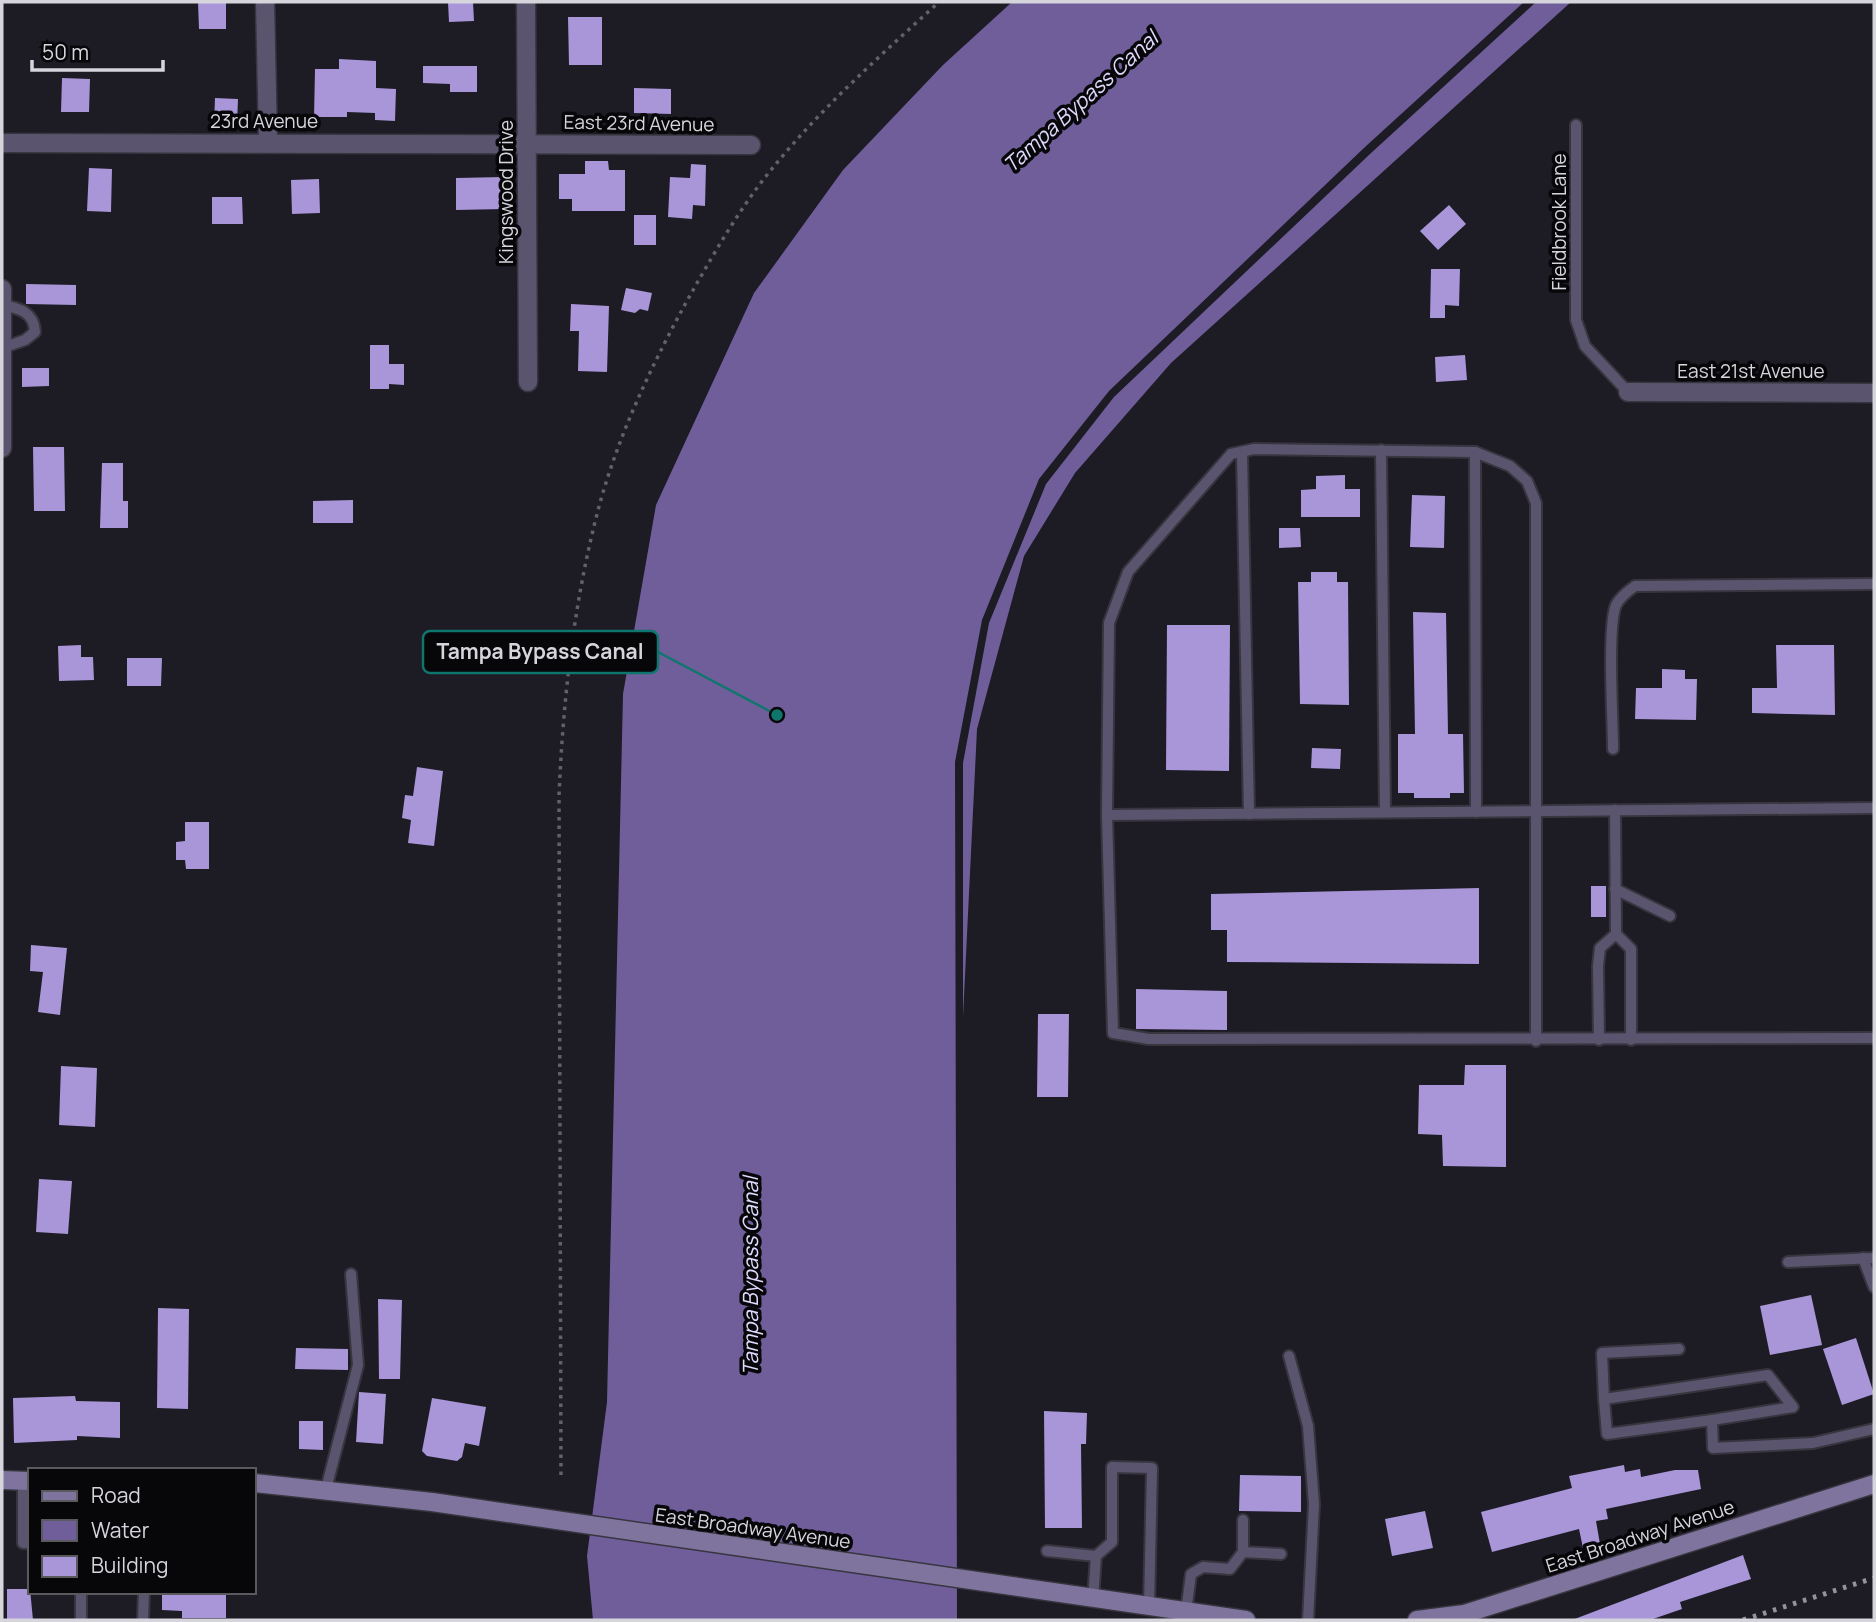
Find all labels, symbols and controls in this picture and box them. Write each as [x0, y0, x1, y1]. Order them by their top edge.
water label: Tampa Bypass Canal [997, 22, 1166, 178]
scale bar [32, 28, 163, 72]
text: 50 m [42, 38, 89, 66]
street label: 23rd Avenue [210, 108, 318, 134]
street label: East 23rd Avenue [563, 109, 715, 137]
street label: Kingswood Drive [493, 120, 519, 264]
street label: Fieldbrook Lane [1546, 154, 1572, 291]
street label: East 21st Avenue [1677, 358, 1825, 384]
callout: Tampa Bypass Canal [423, 631, 658, 673]
text: Tampa Bypass Canal [436, 637, 644, 665]
water label: Tampa Bypass Canal [736, 1173, 764, 1375]
legend [28, 1468, 256, 1594]
text: Road [91, 1481, 141, 1509]
street label: East Broadway Avenue [1542, 1493, 1738, 1579]
street label: East Broadway Avenue [654, 1501, 852, 1555]
text: Water [91, 1516, 150, 1544]
text: Building [91, 1551, 168, 1579]

